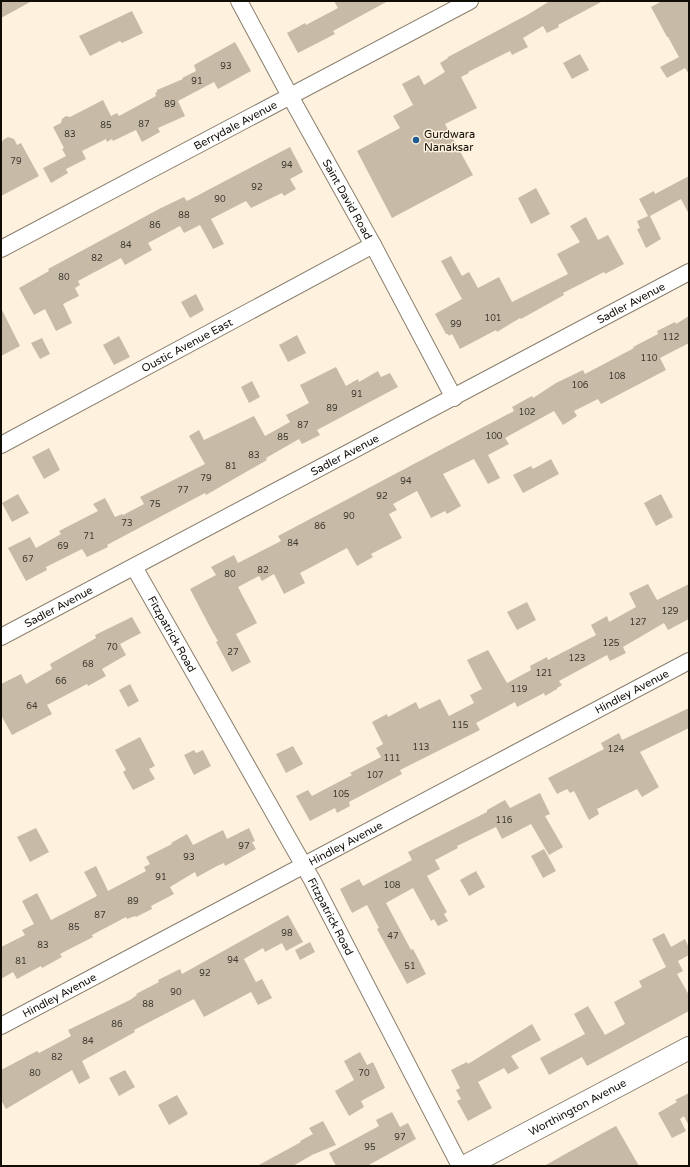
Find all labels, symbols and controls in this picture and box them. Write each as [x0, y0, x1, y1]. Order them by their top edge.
house number: 93 [220, 61, 232, 72]
house number: 91 [191, 76, 203, 87]
street label: Berrydale Avenue [191, 98, 279, 152]
house number: 89 [164, 99, 176, 110]
house number: 87 [138, 119, 150, 130]
house number: 85 [100, 120, 112, 131]
place label: Gurdwara Nanaksar [424, 128, 475, 154]
house number: 83 [64, 129, 76, 140]
marker: Gurdwara Nanaksar [411, 135, 421, 145]
house number: 79 [10, 156, 22, 167]
street label: Saint David Road [320, 157, 375, 242]
house number: 94 [281, 160, 293, 171]
house number: 92 [251, 182, 263, 193]
house number: 90 [214, 194, 226, 205]
house number: 88 [178, 210, 190, 221]
house number: 86 [149, 220, 161, 231]
house number: 84 [120, 240, 132, 251]
house number: 82 [91, 253, 103, 264]
house number: 80 [58, 272, 70, 283]
street label: Sadler Avenue [594, 279, 667, 326]
house number: 101 [485, 313, 501, 324]
street label: Oustic Avenue East [139, 315, 235, 375]
house number: 99 [450, 319, 462, 330]
house number: 112 [663, 332, 679, 343]
house number: 110 [641, 353, 658, 364]
house number: 108 [609, 371, 626, 382]
house number: 106 [572, 380, 589, 391]
house number: 91 [351, 389, 363, 400]
house number: 89 [326, 403, 338, 414]
house number: 102 [519, 407, 535, 418]
house number: 87 [297, 420, 309, 431]
street label: Sadler Avenue [308, 431, 381, 478]
house number: 100 [486, 431, 503, 442]
house number: 85 [277, 432, 289, 443]
house number: 83 [248, 450, 260, 461]
house number: 81 [225, 461, 237, 472]
house number: 79 [200, 473, 212, 484]
house number: 94 [400, 476, 412, 487]
house number: 77 [177, 485, 189, 496]
house number: 92 [376, 491, 388, 502]
house number: 75 [149, 499, 161, 510]
house number: 90 [343, 511, 355, 522]
house number: 73 [121, 518, 133, 529]
house number: 86 [314, 521, 326, 532]
house number: 71 [83, 531, 95, 542]
house number: 84 [287, 538, 299, 549]
house number: 69 [57, 541, 69, 552]
house number: 67 [22, 554, 34, 565]
house number: 82 [257, 565, 269, 576]
house number: 80 [224, 569, 236, 580]
street label: Sadler Avenue [22, 583, 95, 630]
street label: Fitzpatrick Road [145, 593, 199, 674]
house number: 129 [662, 606, 679, 617]
house number: 127 [630, 617, 647, 628]
house number: 125 [603, 638, 620, 649]
house number: 70 [106, 642, 118, 653]
house number: 27 [227, 647, 239, 658]
house number: 123 [569, 653, 585, 664]
house number: 68 [82, 659, 94, 670]
street label: Hindley Avenue [593, 666, 671, 716]
house number: 121 [536, 668, 552, 679]
house number: 66 [55, 676, 67, 687]
house number: 119 [511, 684, 528, 695]
house number: 64 [26, 701, 38, 712]
house number: 115 [452, 720, 469, 731]
house number: 113 [413, 742, 429, 753]
house number: 124 [608, 744, 625, 755]
house number: 111 [384, 753, 400, 764]
house number: 107 [367, 770, 384, 781]
house number: 105 [333, 789, 350, 800]
house number: 116 [496, 815, 513, 826]
street label: Hindley Avenue [306, 818, 385, 868]
house number: 97 [238, 841, 250, 852]
house number: 93 [183, 852, 195, 863]
house number: 91 [155, 872, 167, 883]
street label: Fitzpatrick Road [305, 875, 356, 957]
house number: 108 [384, 880, 401, 891]
house number: 89 [127, 896, 139, 907]
house number: 87 [94, 910, 106, 921]
house number: 85 [68, 922, 80, 933]
house number: 98 [281, 928, 293, 939]
house number: 47 [387, 931, 399, 942]
house number: 83 [37, 940, 49, 951]
house number: 94 [227, 955, 239, 966]
house number: 81 [15, 956, 27, 967]
house number: 51 [404, 961, 416, 972]
house number: 92 [199, 968, 211, 979]
street label: Hindley Avenue [20, 970, 98, 1020]
house number: 90 [170, 987, 182, 998]
house number: 88 [142, 999, 154, 1010]
house number: 86 [111, 1019, 123, 1030]
house number: 84 [82, 1036, 94, 1047]
house number: 82 [51, 1052, 63, 1063]
house number: 80 [29, 1068, 41, 1079]
house number: 70 [358, 1068, 370, 1079]
street label: Worthington Avenue [526, 1076, 628, 1138]
house number: 97 [394, 1132, 406, 1143]
house number: 95 [364, 1142, 376, 1153]

